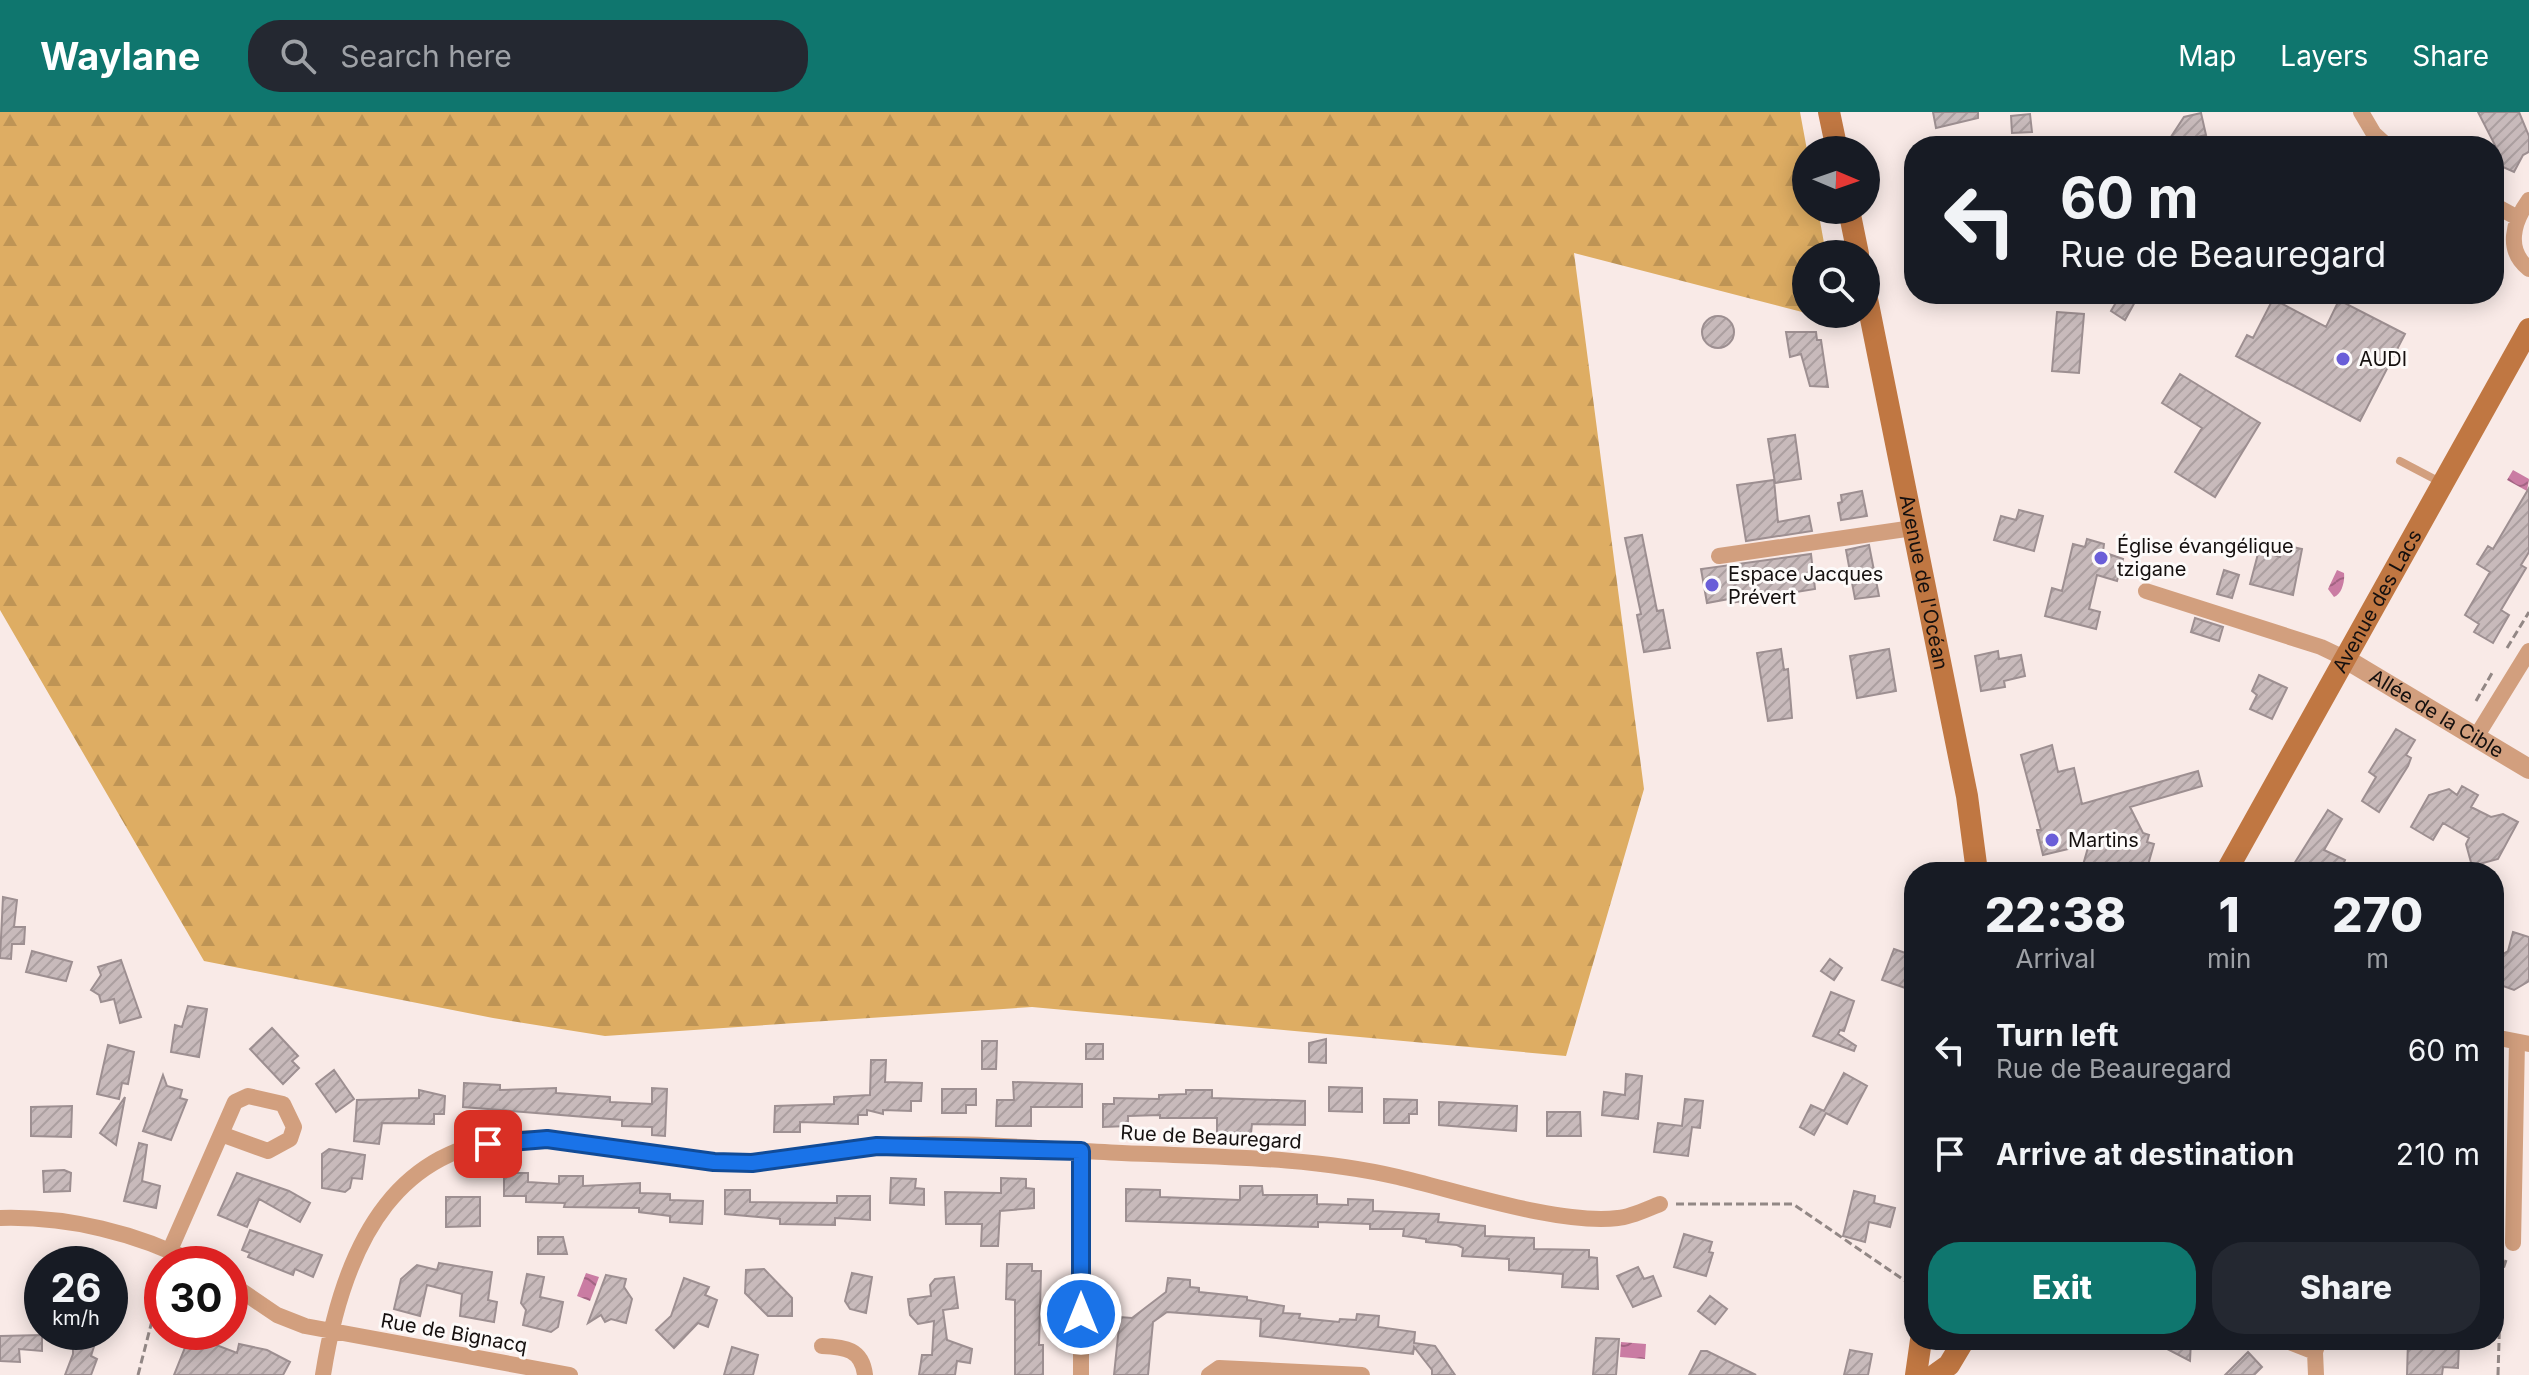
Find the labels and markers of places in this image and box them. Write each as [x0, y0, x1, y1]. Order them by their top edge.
place label: AUDI [2359, 347, 2407, 371]
marker: AUDI [2334, 350, 2352, 368]
place label: Église évangélique tzigane [2117, 533, 2294, 581]
marker: Église évangélique tzigane [2092, 549, 2110, 567]
place label: Espace Jacques Prévert [1728, 562, 1883, 609]
marker: Espace Jacques Prévert [1703, 576, 1721, 594]
place label: Martins [2068, 828, 2139, 852]
marker: Martins [2043, 831, 2061, 849]
pin [454, 1110, 522, 1178]

